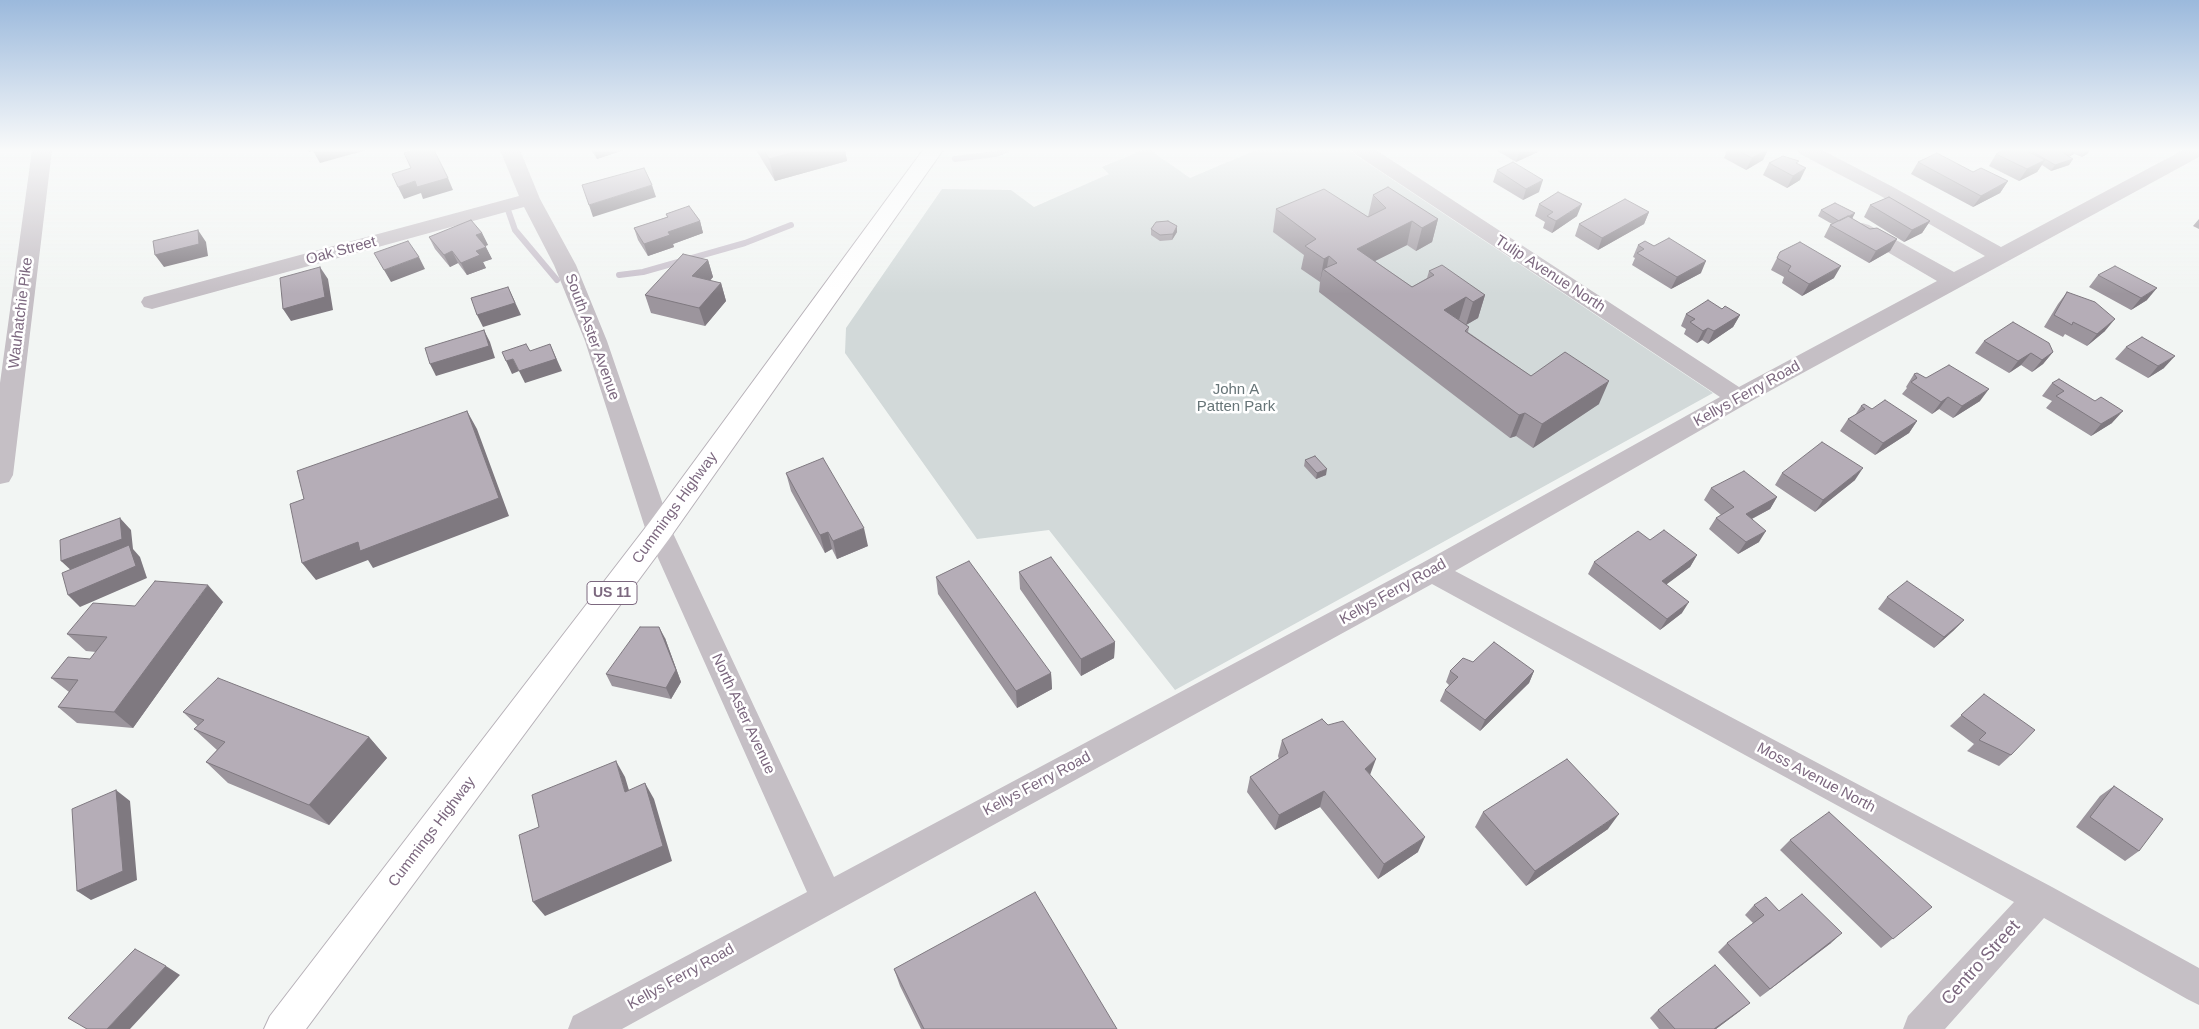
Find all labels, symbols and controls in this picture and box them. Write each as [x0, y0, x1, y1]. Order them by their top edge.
street label: Tulip Avenue North [1492, 232, 1608, 316]
street label: Oak Street [304, 233, 378, 269]
street label: Wauhatchie Pike [5, 256, 37, 370]
street label: South Aster Avenue [561, 271, 623, 403]
street label: Kellys Ferry Road [1691, 357, 1803, 431]
park label: John A Patten Park [1197, 381, 1275, 416]
street label: Cummings Highway [629, 449, 721, 567]
street label: Kellys Ferry Road [1337, 555, 1449, 629]
road number: US 11 [587, 582, 637, 604]
street label: North Aster Avenue [707, 651, 779, 777]
street label: Moss Avenue North [1754, 739, 1878, 817]
street label: Kellys Ferry Road [980, 748, 1094, 820]
street label: Cummings Highway [385, 773, 479, 891]
street label: Centro Street [1937, 916, 2025, 1010]
street label: Kellys Ferry Road [625, 940, 737, 1014]

